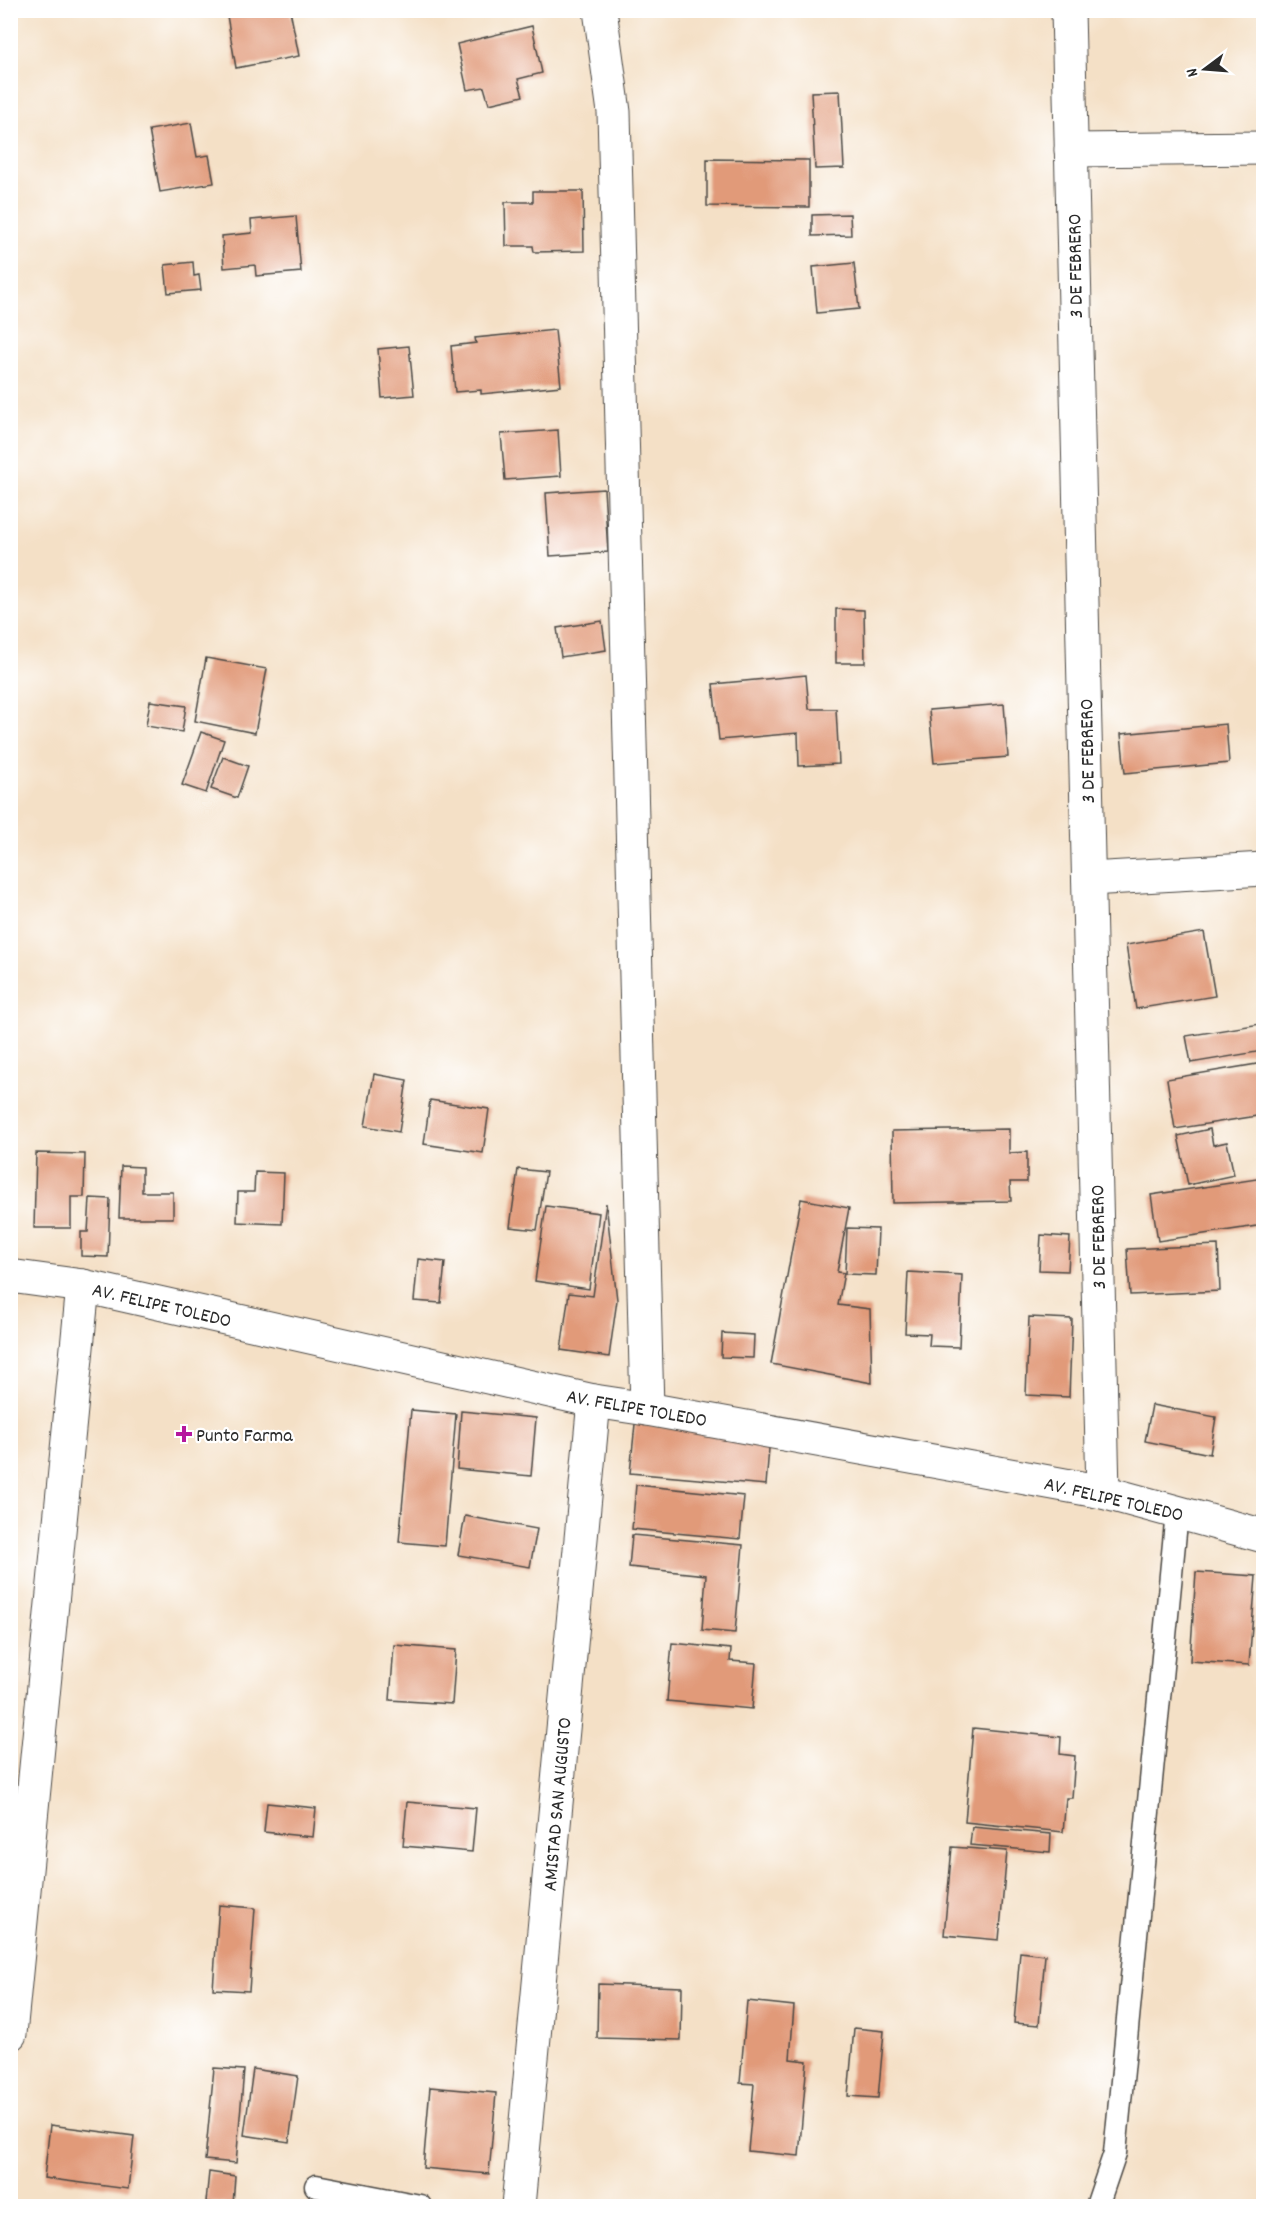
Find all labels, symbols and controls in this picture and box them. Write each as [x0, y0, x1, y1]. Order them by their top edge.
north arrow [1175, 39, 1235, 99]
text: N [1181, 65, 1205, 79]
street label: 3 DE FEBRERO [1062, 213, 1092, 319]
street label: 3 DE FEBRERO [1074, 698, 1104, 804]
street label: 3 DE FEBRERO [1085, 1184, 1115, 1290]
street label: AV. FELIPE TOLEDO [89, 1277, 234, 1337]
street label: AV. FELIPE TOLEDO [564, 1384, 709, 1436]
place label: Punto Farma [196, 1423, 293, 1451]
marker: Punto Farma [177, 1427, 191, 1441]
street label: AV. FELIPE TOLEDO [1041, 1471, 1186, 1531]
street label: AMISTAD SAN AUGUSTO [537, 1716, 581, 1892]

